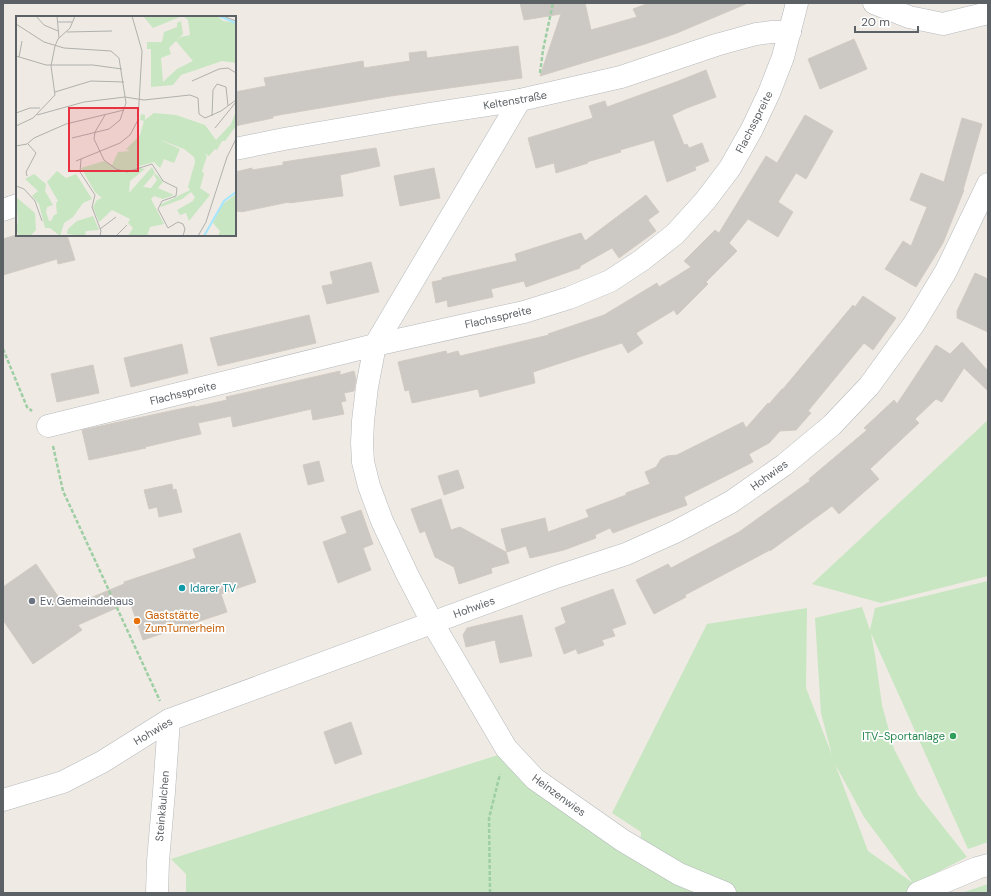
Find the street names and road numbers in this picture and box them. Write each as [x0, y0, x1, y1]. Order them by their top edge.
street label: Keltenstraße [482, 88, 548, 112]
street label: Flachsspreite [732, 89, 776, 155]
street label: Flachsspreite [463, 303, 533, 331]
street label: Flachsspreite [148, 378, 218, 408]
street label: Hohwies [747, 457, 791, 493]
street label: Hohwies [451, 593, 497, 621]
street label: Hohwies [131, 714, 175, 748]
street label: Steinkäulchen [152, 770, 172, 842]
street label: Heinzenwies [529, 771, 589, 819]

